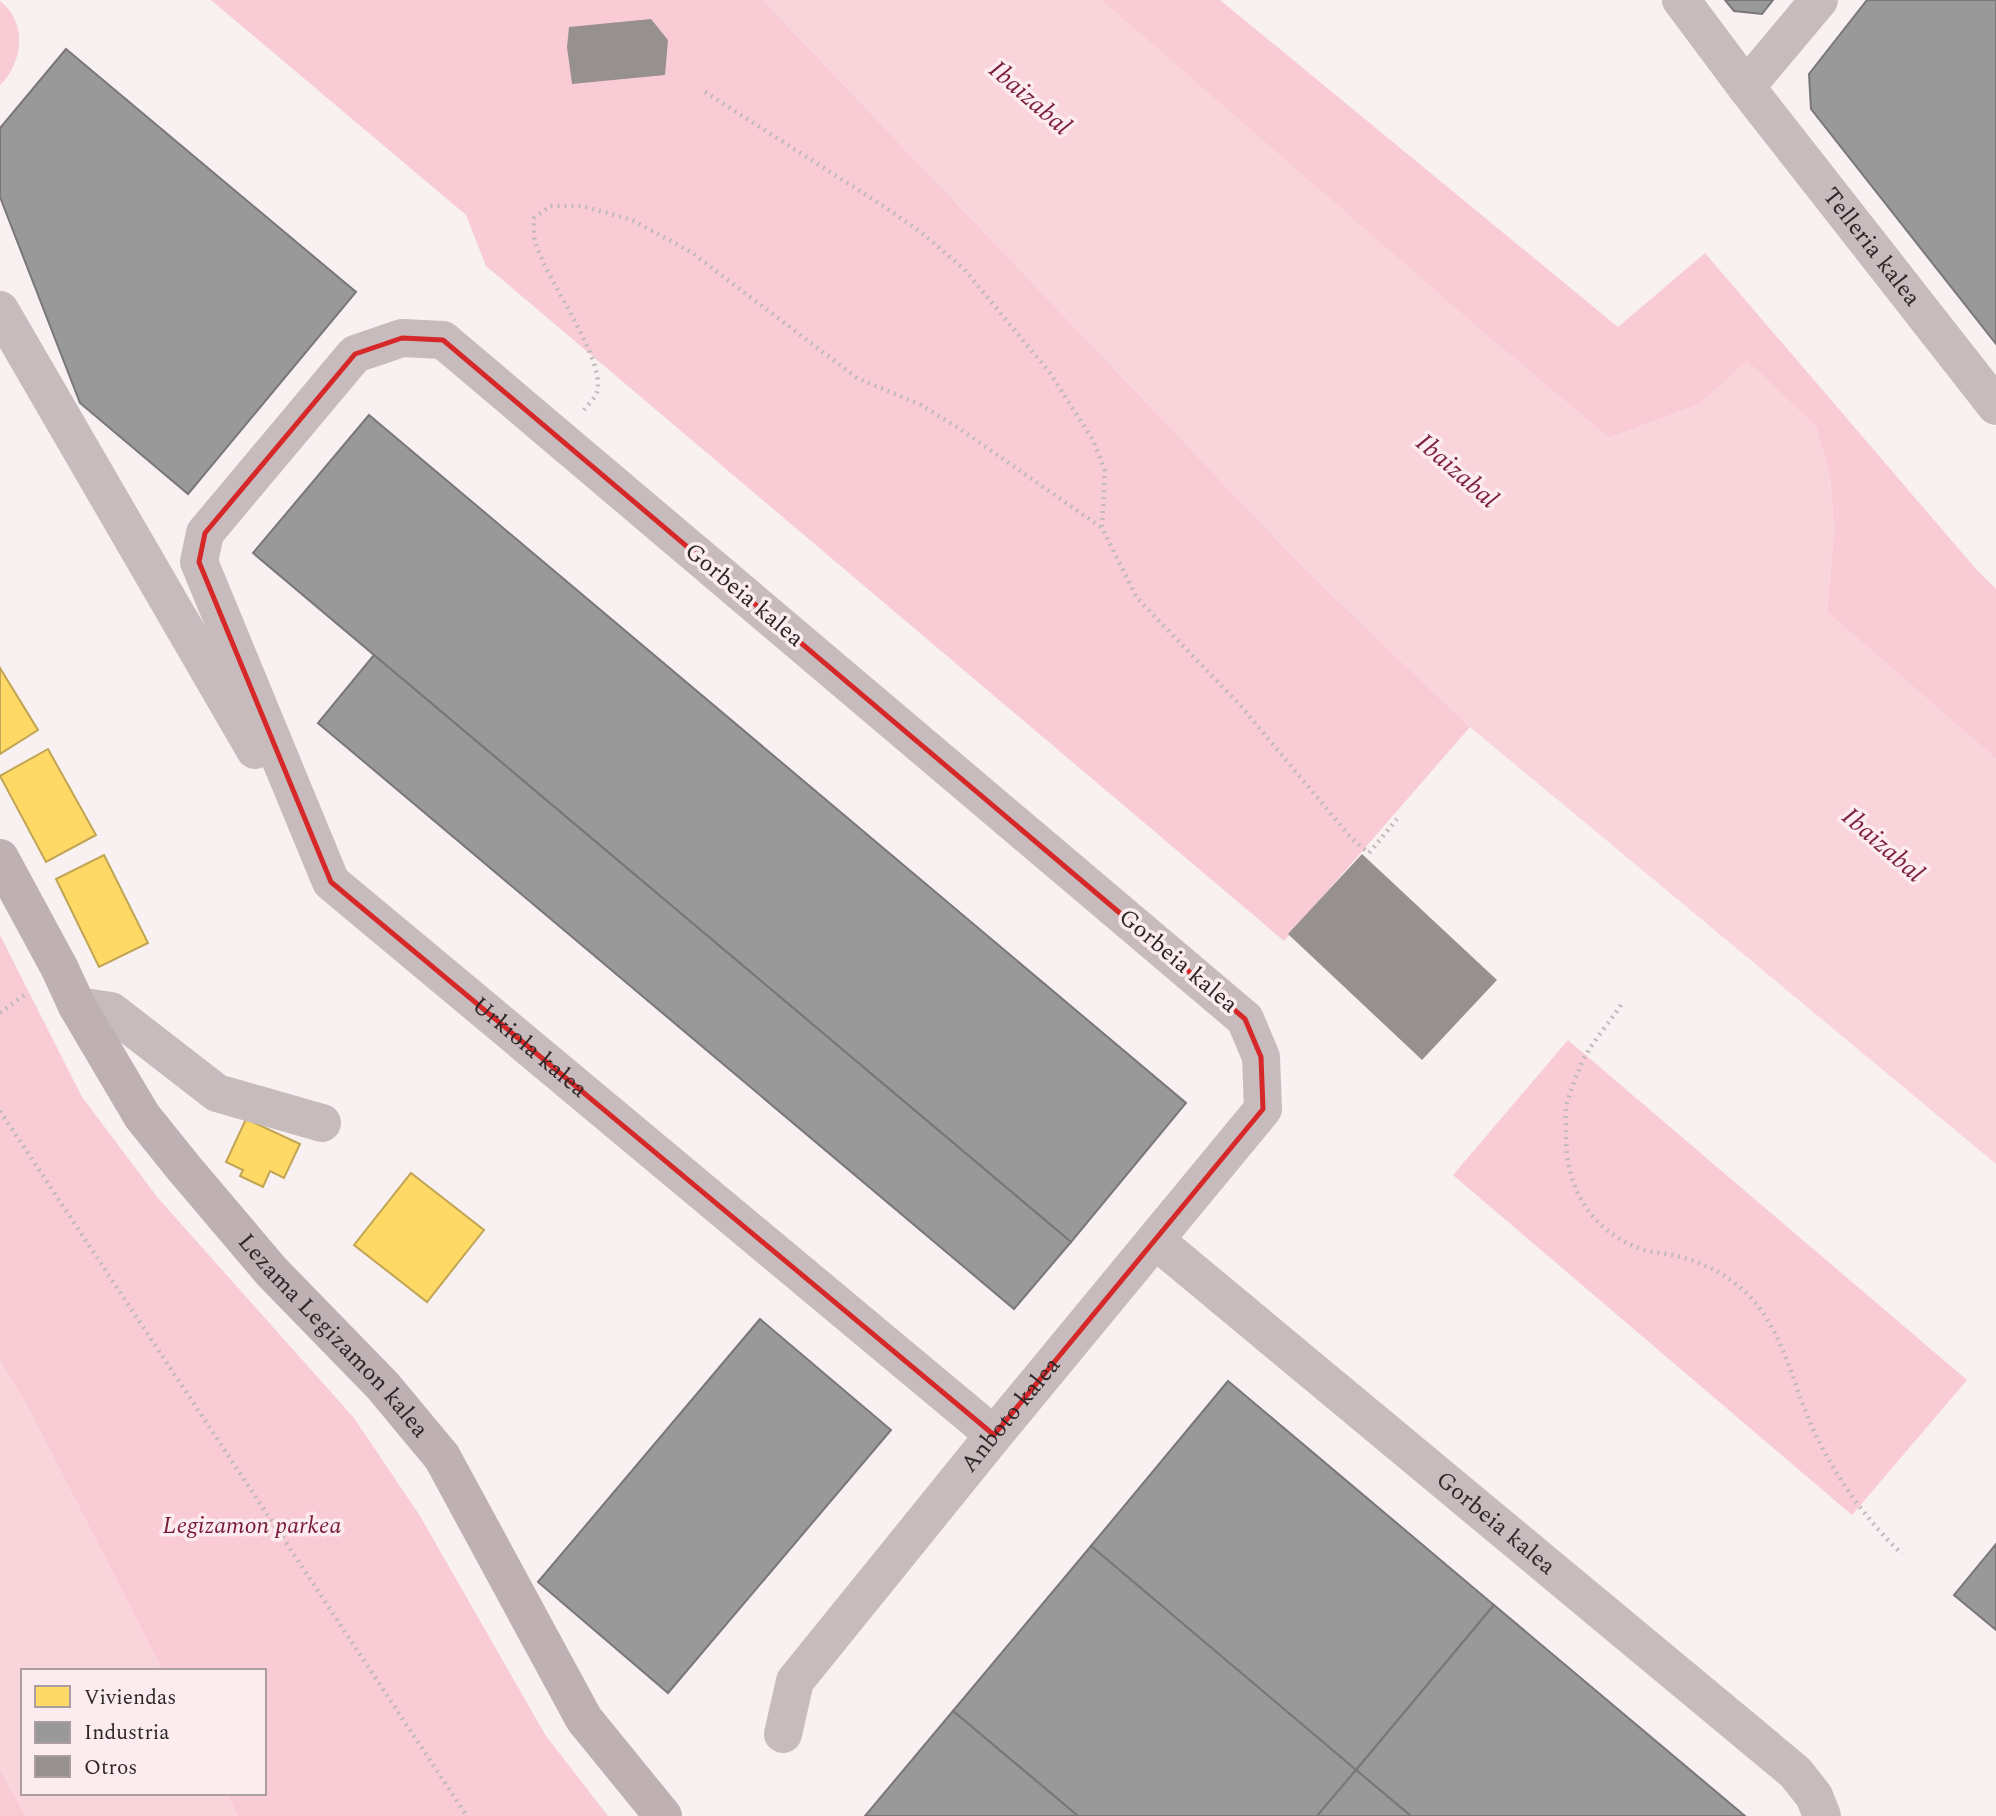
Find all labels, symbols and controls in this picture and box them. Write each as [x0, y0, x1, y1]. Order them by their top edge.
water label: Ibaizabal [980, 51, 1081, 146]
street label: Telleria kalea [1813, 180, 1930, 314]
water label: Ibaizabal [1407, 424, 1508, 519]
street label: Gorbeia kalea [676, 534, 812, 656]
water label: Ibaizabal [1833, 798, 1934, 893]
street label: Gorbeia kalea [1110, 900, 1246, 1022]
street label: Urkiola kalea [463, 988, 596, 1107]
street label: Lezama Legizamon kalea [229, 1225, 437, 1446]
street label: Anboto kalea [952, 1349, 1070, 1481]
street label: Gorbeia kalea [1428, 1462, 1564, 1584]
park label: Legizamon parkea [163, 1508, 341, 1544]
legend [21, 1669, 266, 1795]
text: Viviendas [84, 1682, 176, 1714]
text: Industria [84, 1717, 170, 1749]
text: Otros [84, 1752, 137, 1784]

